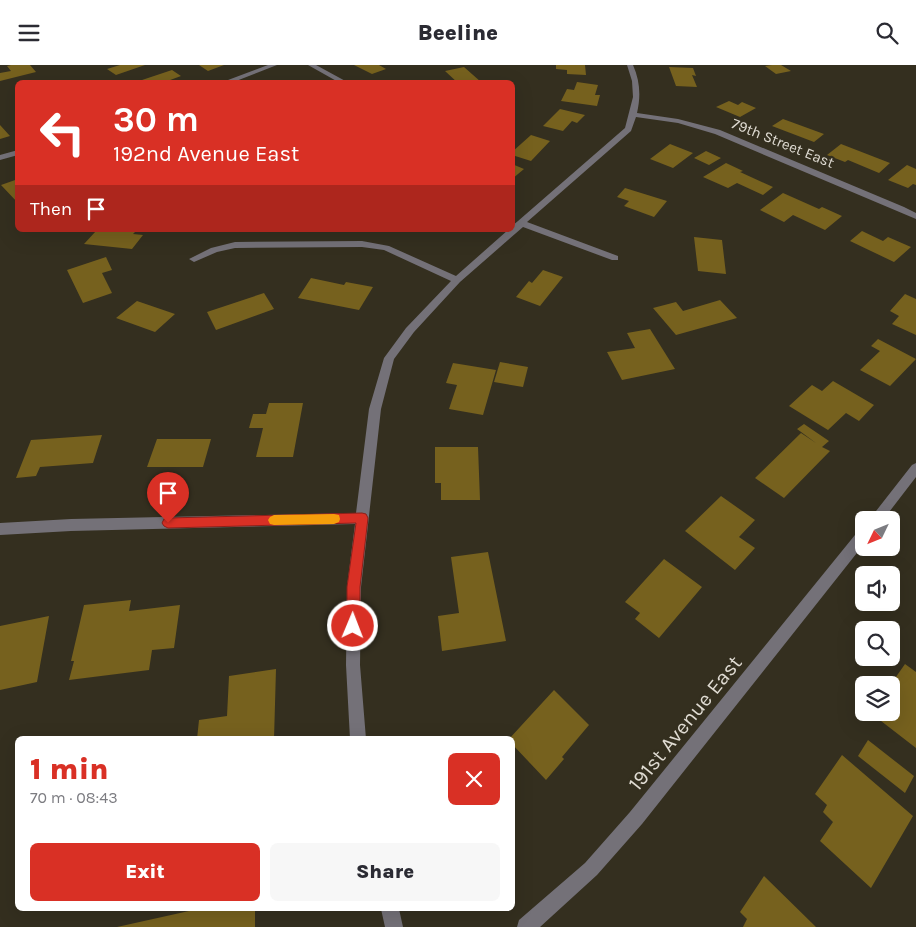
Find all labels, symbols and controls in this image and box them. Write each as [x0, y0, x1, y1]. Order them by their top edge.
icon: menu [15, 19, 43, 47]
icon: search [873, 19, 901, 47]
text: Beeline [418, 20, 498, 46]
text: 30 m [113, 99, 199, 140]
icon: left [30, 100, 95, 165]
street label: 79th Street East [729, 114, 837, 172]
text: 192nd Avenue East [113, 141, 299, 167]
icon: arrive [82, 195, 110, 223]
text: Then [30, 198, 72, 220]
pin [147, 472, 189, 523]
icon: arrive [154, 479, 182, 507]
north arrow [855, 511, 900, 556]
map controls [855, 511, 900, 721]
button: sound [855, 566, 900, 611]
position arrow [326, 599, 378, 651]
button: search [855, 621, 900, 666]
street label: 191st Avenue East [623, 651, 747, 795]
button: layers [855, 676, 900, 721]
text: 1 min [30, 751, 109, 787]
button: close [448, 753, 500, 805]
text: 70 m · 08:43 [30, 788, 118, 807]
button: Exit [30, 843, 260, 901]
button: Share [270, 843, 500, 901]

